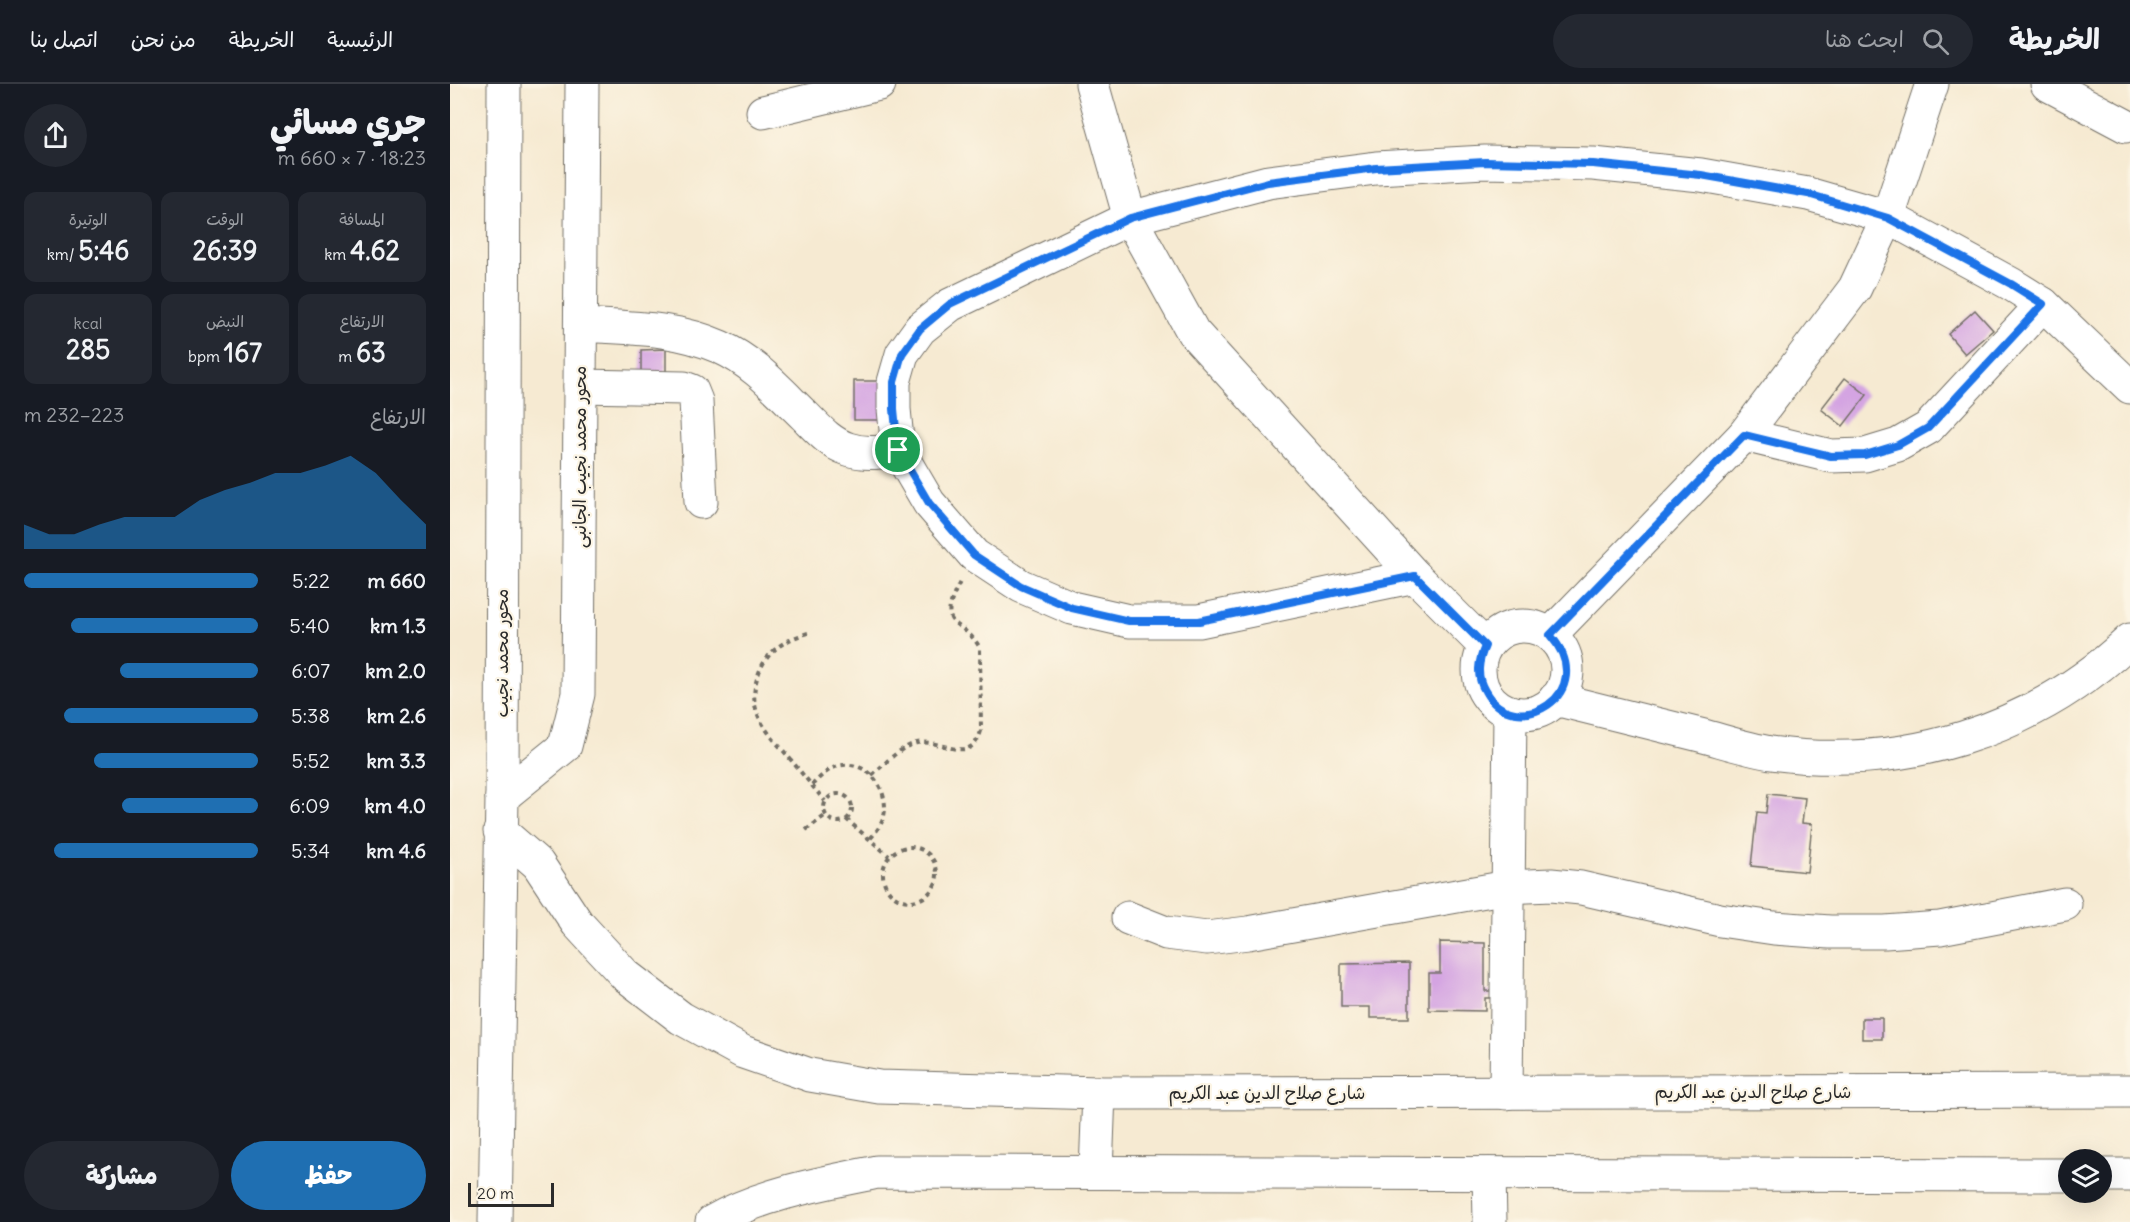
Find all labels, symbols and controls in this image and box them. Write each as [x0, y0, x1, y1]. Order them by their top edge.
search box [1553, 14, 1973, 68]
text: الخريطة [2009, 21, 2100, 57]
text: ابحث هنا [1825, 25, 1904, 53]
icon: search [1919, 25, 1952, 58]
text: اتصل بنا [30, 26, 98, 53]
text: من نحن [131, 26, 196, 53]
text: الخريطة [229, 26, 294, 53]
text: الرئيسية [327, 26, 393, 53]
text: جري مسائي [270, 101, 426, 143]
button: share [24, 104, 87, 167]
text: 18:23 · 7 × 660 m [278, 145, 426, 170]
text: الوتيرة [69, 209, 107, 229]
text: الوقت [206, 209, 244, 229]
text: المسافة [339, 209, 385, 229]
text: 5:46 [78, 234, 129, 267]
text: 26:39 [193, 234, 257, 267]
text: 4.62 [350, 234, 400, 267]
text: /km [47, 244, 78, 264]
text: km [324, 244, 350, 264]
text: النبض [206, 311, 244, 331]
text: الارتفاع [340, 311, 384, 331]
text: kcal [74, 313, 102, 333]
text: 285 [66, 333, 110, 366]
text: 167 [224, 336, 262, 369]
text: 63 [356, 336, 386, 369]
text: bpm [188, 346, 224, 366]
text: m [338, 346, 356, 366]
street label: محور محمد نجيب الجانبى [568, 366, 591, 548]
text: 223–232 m [24, 402, 124, 427]
text: الارتفاع [370, 404, 426, 429]
pin [872, 424, 923, 475]
icon: arrive [881, 433, 914, 466]
text: 5:22 [292, 568, 330, 593]
text: 660 m [367, 568, 426, 593]
street label: محور محمد نجيب [490, 589, 513, 717]
text: 5:40 [289, 613, 330, 638]
text: 1.3 km [370, 613, 426, 638]
text: 6:07 [291, 658, 330, 683]
text: 2.0 km [365, 658, 426, 683]
text: 5:38 [291, 703, 330, 728]
text: 2.6 km [367, 703, 426, 728]
text: 5:52 [292, 748, 330, 773]
text: 3.3 km [367, 748, 426, 773]
text: 6:09 [289, 793, 330, 818]
text: 4.0 km [365, 793, 426, 818]
text: 5:34 [291, 838, 330, 863]
text: 4.6 km [366, 838, 426, 863]
street label: شارع صلاح الدين عبد الكريم [1654, 1080, 1852, 1106]
street label: شارع صلاح الدين عبد الكريم [1168, 1081, 1366, 1107]
button: مشاركة [24, 1141, 219, 1210]
button: حفظ [231, 1141, 426, 1210]
map controls [2058, 1149, 2112, 1203]
button: layers [2058, 1149, 2112, 1203]
scale bar [468, 1180, 554, 1208]
text: 20 m [477, 1183, 514, 1203]

